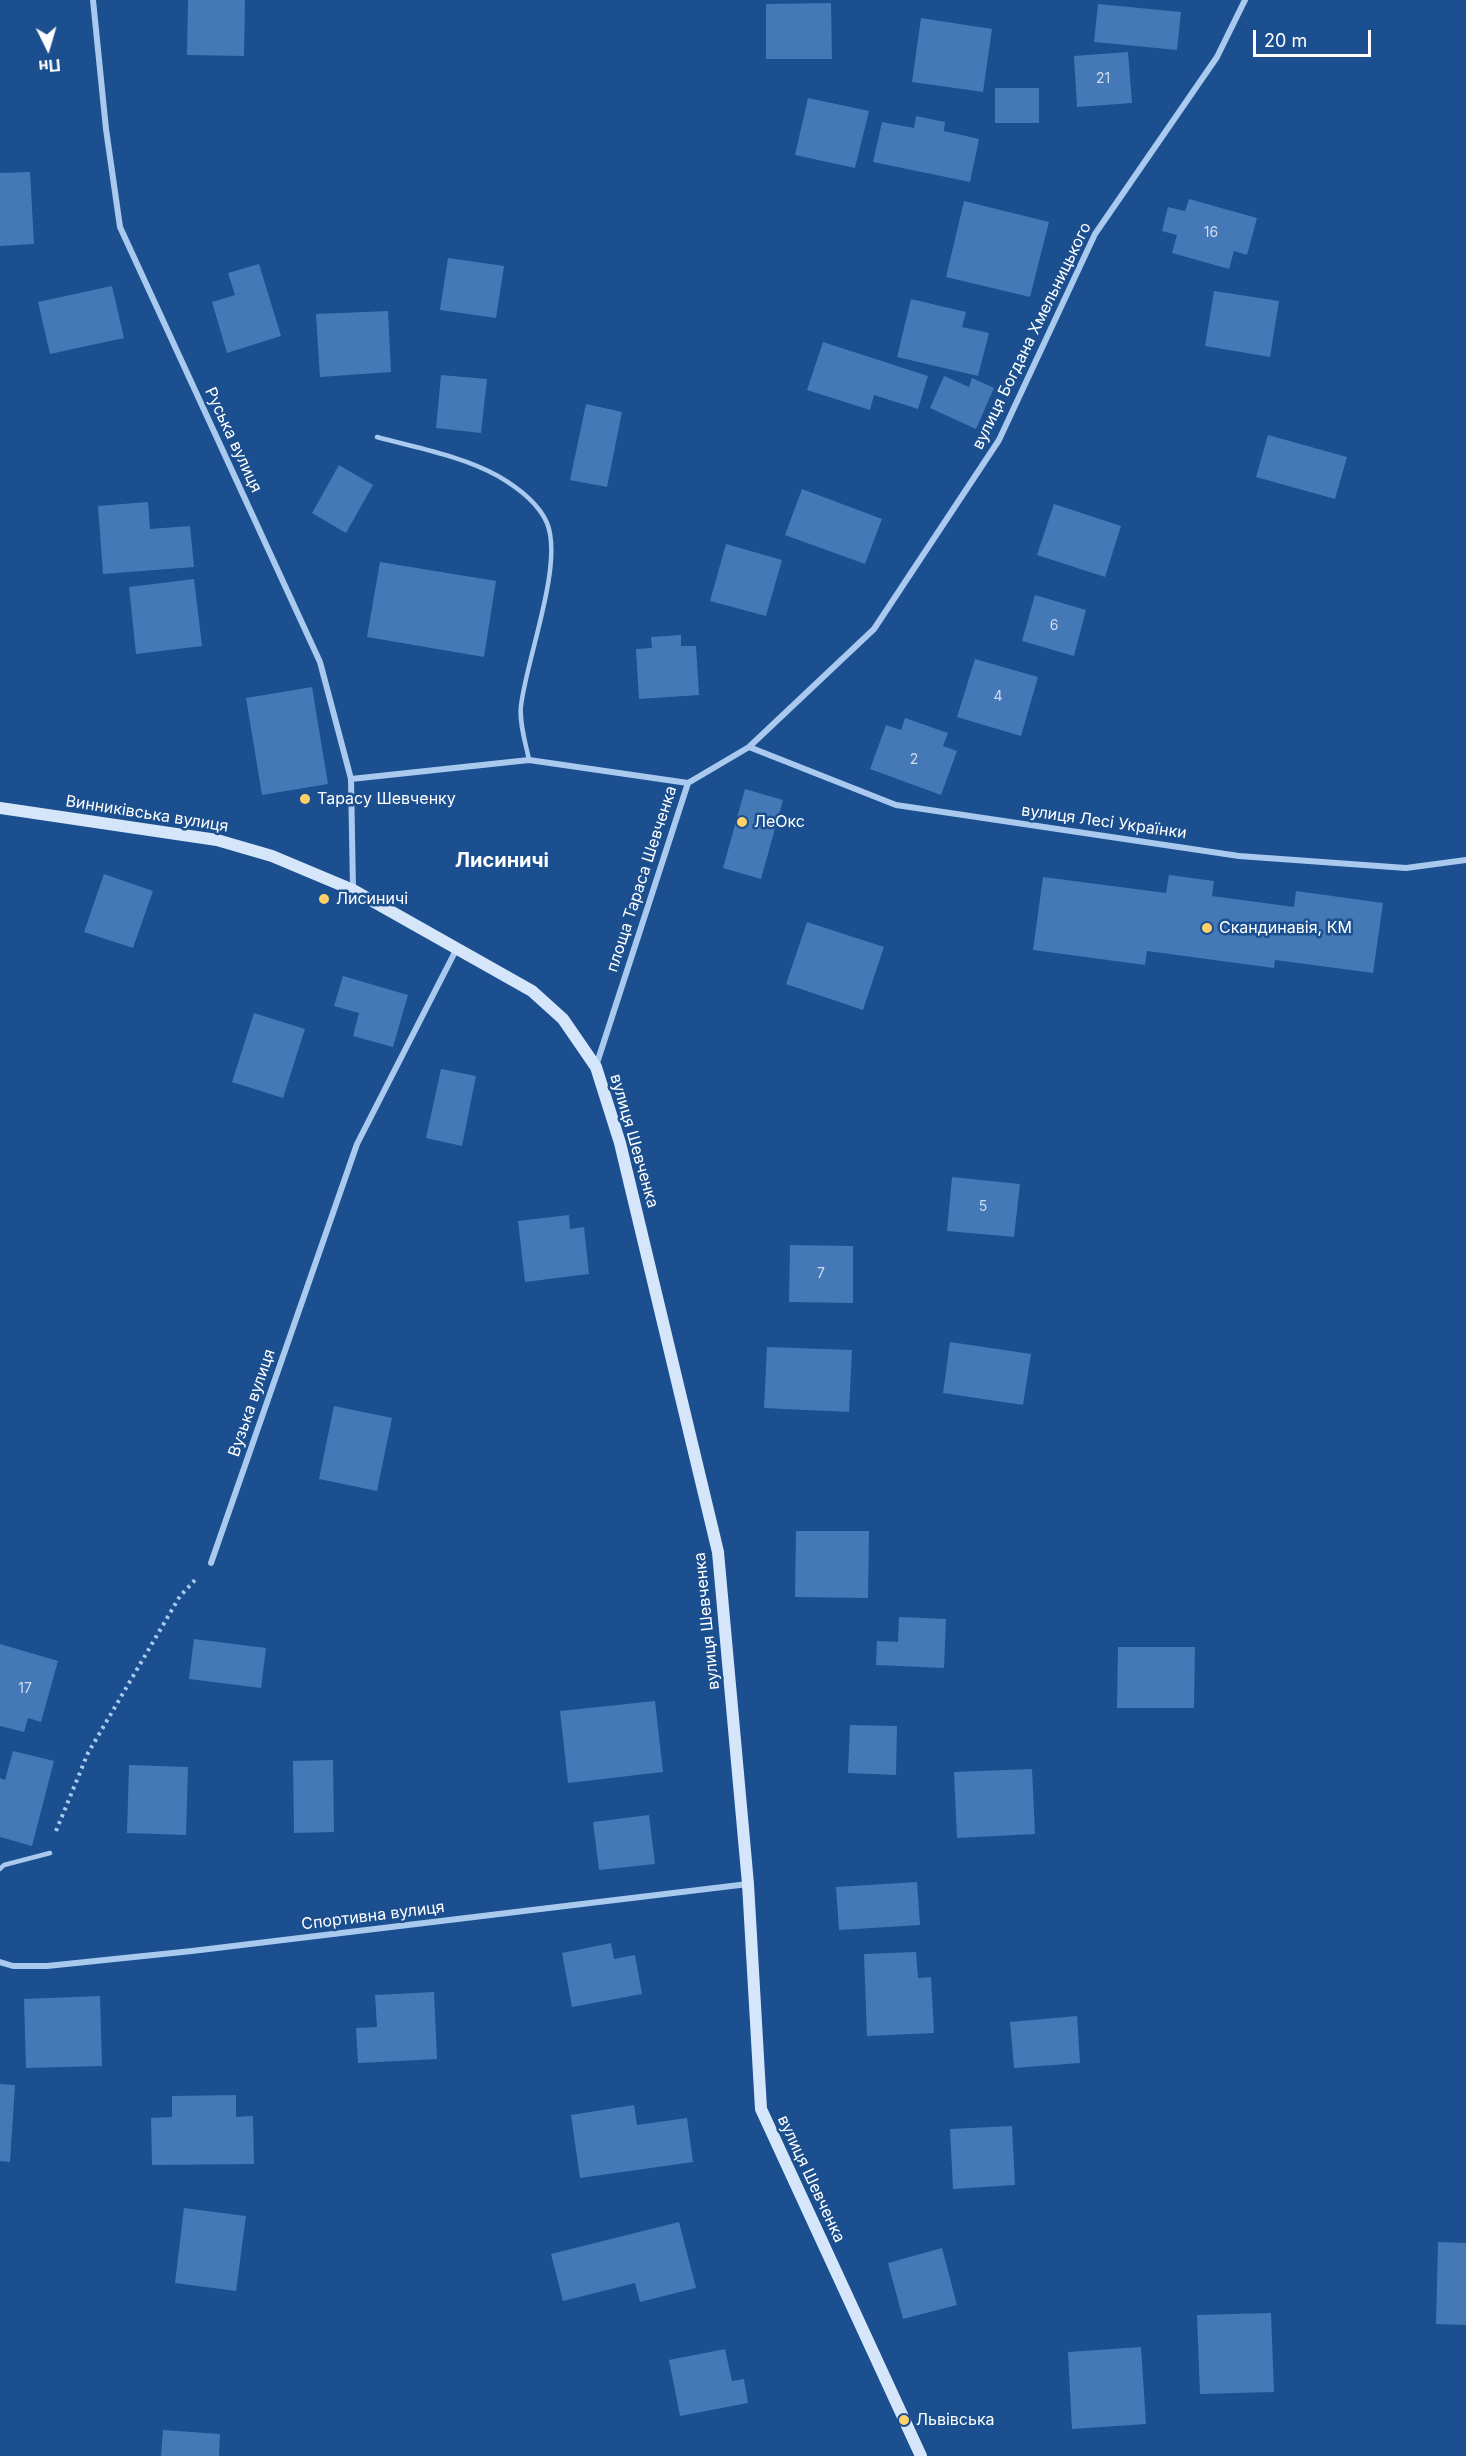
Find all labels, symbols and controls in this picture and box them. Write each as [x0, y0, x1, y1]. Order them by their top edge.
north arrow [18, 18, 78, 78]
scale bar [1256, 18, 1374, 56]
text: 20 m [1264, 30, 1307, 51]
text: Пн [38, 55, 61, 77]
house number: 21 [1096, 71, 1110, 87]
street label: вулиця Богдана Хмельницького [969, 219, 1095, 453]
house number: 16 [1204, 225, 1218, 241]
street label: Руська вулиця [200, 384, 266, 496]
house number: 6 [1050, 618, 1058, 634]
house number: 4 [993, 689, 1003, 705]
house number: 2 [910, 752, 918, 768]
street label: площа Тараса Шевченка [603, 784, 681, 974]
place label: Тарасу Шевченку [317, 789, 456, 809]
street label: Винниківська вулиця [64, 792, 230, 836]
marker: Тарасу Шевченку [298, 792, 312, 806]
street label: вулиця Лесі Українки [1020, 801, 1188, 843]
place label: ЛеОкс [754, 812, 805, 832]
marker: ЛеОкс [735, 815, 749, 829]
district label: Лисиничі [455, 849, 549, 873]
place label: Лисиничі [336, 889, 408, 909]
marker: Лисиничі [317, 892, 331, 906]
place label: Скандинавія, КМ [1219, 918, 1352, 938]
marker: Скандинавія, КМ [1200, 921, 1214, 935]
street label: вулиця Шевченка [606, 1072, 662, 1210]
house number: 5 [979, 1199, 987, 1215]
house number: 7 [817, 1266, 825, 1282]
street label: Вузька вулиця [225, 1347, 279, 1459]
street label: вулиця Шевченка [690, 1551, 724, 1691]
house number: 17 [18, 1681, 32, 1697]
street label: Спортивна вулиця [300, 1898, 446, 1934]
street label: вулиця Шевченка [773, 2112, 849, 2246]
place label: Львівська [916, 2410, 995, 2430]
marker: Львівська [897, 2413, 911, 2427]

